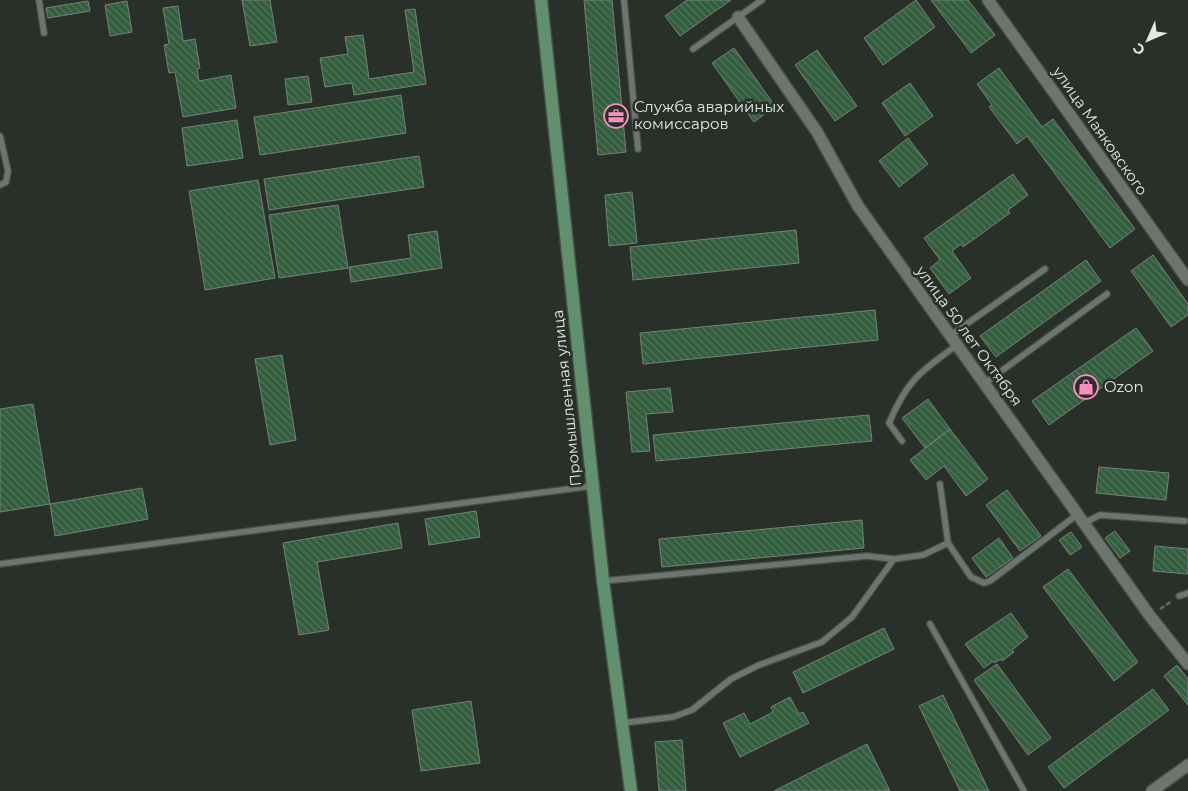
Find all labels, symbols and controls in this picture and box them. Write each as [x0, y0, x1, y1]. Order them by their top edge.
north arrow [1123, 15, 1173, 65]
text: С [1129, 39, 1149, 59]
street label: улица Маяковского [1048, 62, 1152, 199]
place label: Служба аварийных комиссаров [634, 97, 784, 133]
office icon: Служба аварийных комиссаров [603, 103, 629, 129]
street label: улица 50 лет Октября [911, 261, 1027, 410]
street label: Промышленная улица [548, 309, 585, 487]
shop icon: Ozon [1073, 374, 1099, 400]
place label: Ozon [1104, 377, 1144, 396]

